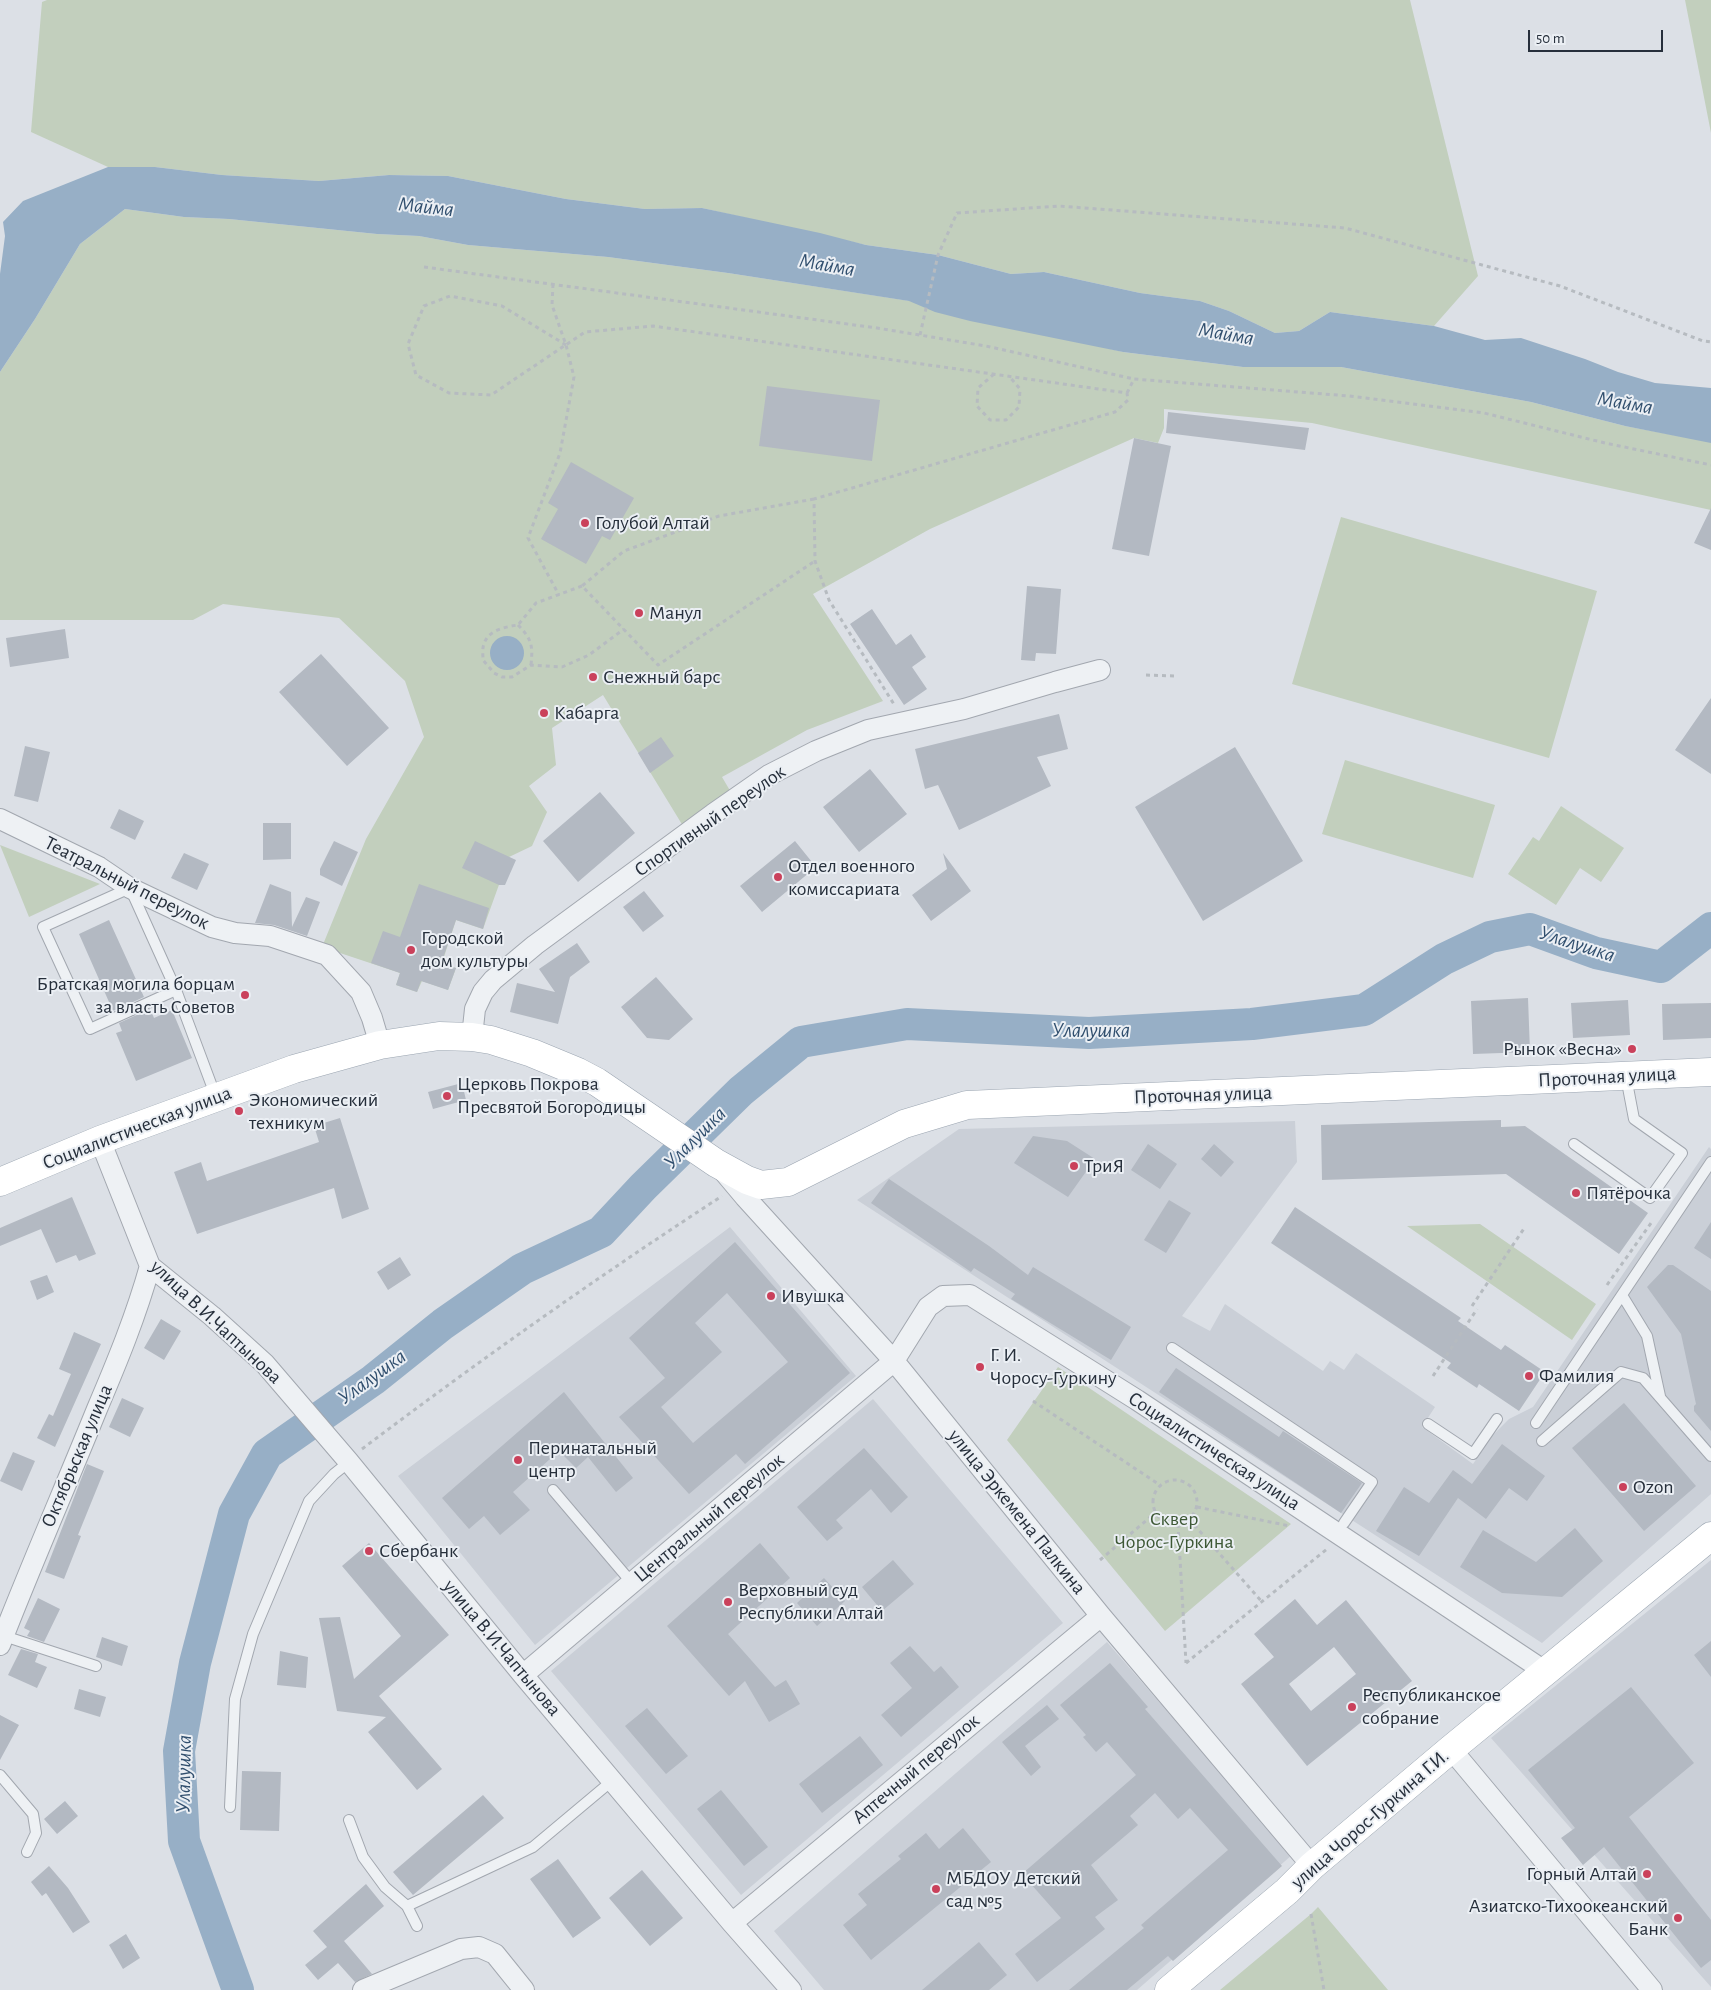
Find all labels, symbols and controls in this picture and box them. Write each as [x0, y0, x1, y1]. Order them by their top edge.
scale bar [1531, 20, 1666, 52]
text: 50 m [1536, 31, 1565, 46]
water label: Майма [397, 192, 455, 222]
water label: Майма [797, 248, 857, 282]
water label: Майма [1196, 317, 1256, 351]
water label: Майма [1595, 386, 1655, 420]
place label: Голубой Алтай [595, 511, 710, 535]
marker: Голубой Алтай [579, 517, 591, 529]
place label: Манул [649, 601, 702, 625]
marker: Манул [633, 607, 645, 619]
place label: Снежный барс [603, 665, 721, 689]
marker: Снежный барс [587, 671, 599, 683]
place label: Кабарга [554, 701, 619, 725]
marker: Кабарга [538, 707, 550, 719]
street label: Спортивный переулок [630, 760, 790, 882]
street label: Театральный переулок [41, 831, 213, 935]
place label: Отдел военного комиссариата [788, 854, 915, 901]
marker: Отдел военного комиссариата [772, 871, 784, 883]
water label: Улалушка [1536, 920, 1618, 968]
place label: Городской дом культуры [421, 926, 528, 973]
marker: Городской дом культуры [405, 944, 417, 956]
place label: Братская могила борцам за власть Советов [37, 972, 235, 1019]
marker: Братская могила борцам за власть Советов [239, 989, 251, 1001]
water label: Улалушка [1052, 1018, 1130, 1044]
place label: Рынок «Весна» [1503, 1037, 1622, 1061]
marker: Рынок «Весна» [1626, 1043, 1638, 1055]
street label: Проточная улица [1537, 1061, 1677, 1093]
place label: Церковь Покрова Пресвятой Богородицы [457, 1072, 646, 1119]
street label: Социалистическая улица [39, 1081, 235, 1175]
street label: Проточная улица [1133, 1081, 1273, 1109]
place label: Экономический техникум [249, 1088, 378, 1135]
marker: Церковь Покрова Пресвятой Богородицы [441, 1090, 453, 1102]
water label: Улалушка [658, 1101, 732, 1175]
marker: Экономический техникум [233, 1105, 245, 1117]
place label: ТриЯ [1084, 1154, 1124, 1178]
marker: ТриЯ [1068, 1160, 1080, 1172]
place label: Пятёрочка [1586, 1181, 1671, 1205]
marker: Пятёрочка [1570, 1187, 1582, 1199]
street label: улица В.И.Чаптынова [145, 1255, 287, 1389]
place label: Ивушка [781, 1284, 845, 1308]
marker: Ивушка [765, 1290, 777, 1302]
place label: Г. И. Чоросу-Гуркину [990, 1343, 1117, 1390]
water label: Улалушка [333, 1344, 411, 1410]
marker: Г. И. Чоросу-Гуркину [974, 1361, 986, 1373]
place label: Фамилия [1539, 1364, 1614, 1388]
marker: Фамилия [1523, 1370, 1535, 1382]
street label: Октябрьская улица [36, 1381, 118, 1531]
street label: Социалистическая улица [1123, 1386, 1305, 1516]
street label: улица Эркемена Палкина [943, 1425, 1091, 1599]
place label: Перинатальный центр [528, 1436, 657, 1483]
street label: Центральный переулок [629, 1448, 789, 1588]
marker: Перинатальный центр [512, 1454, 524, 1466]
place label: Ozon [1633, 1475, 1674, 1499]
marker: Ozon [1617, 1481, 1629, 1493]
park label: Сквер Чорос-Гуркина [1114, 1507, 1234, 1554]
place label: Сбербанк [379, 1539, 458, 1563]
marker: Сбербанк [363, 1545, 375, 1557]
street label: улица В.И.Чаптынова [438, 1575, 566, 1721]
place label: Верховный суд Республики Алтай [738, 1578, 884, 1625]
marker: Верховный суд Республики Алтай [722, 1596, 734, 1608]
place label: Республиканское собрание [1362, 1683, 1501, 1730]
marker: Республиканское собрание [1346, 1701, 1358, 1713]
street label: Аптечный переулок [848, 1709, 984, 1829]
water label: Улалушка [171, 1735, 197, 1813]
street label: улица Чорос-Гуркина Г.И. [1286, 1744, 1454, 1894]
place label: Горный Алтай [1526, 1862, 1637, 1886]
place label: МБДОУ Детский сад №5 [946, 1866, 1081, 1913]
marker: Горный Алтай [1641, 1868, 1653, 1880]
marker: МБДОУ Детский сад №5 [930, 1883, 942, 1895]
place label: Азиатско-Тихоокеанский Банк [1469, 1894, 1668, 1941]
marker: Азиатско-Тихоокеанский Банк [1672, 1912, 1684, 1924]

